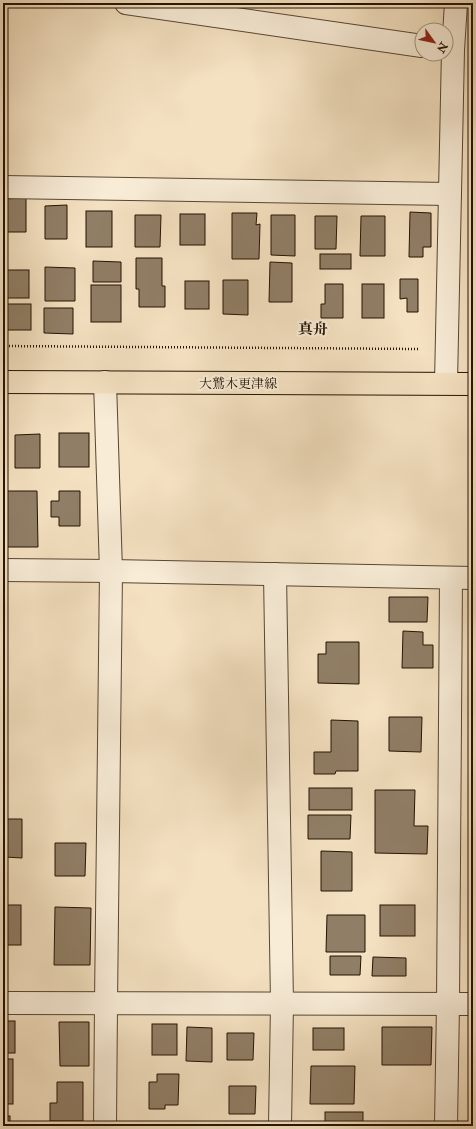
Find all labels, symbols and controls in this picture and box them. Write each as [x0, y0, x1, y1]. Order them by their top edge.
north arrow [414, 22, 454, 62]
text: N [433, 39, 451, 56]
district label: 真舟 [298, 320, 328, 339]
street label: 大鷲木更津線 [199, 376, 277, 392]

